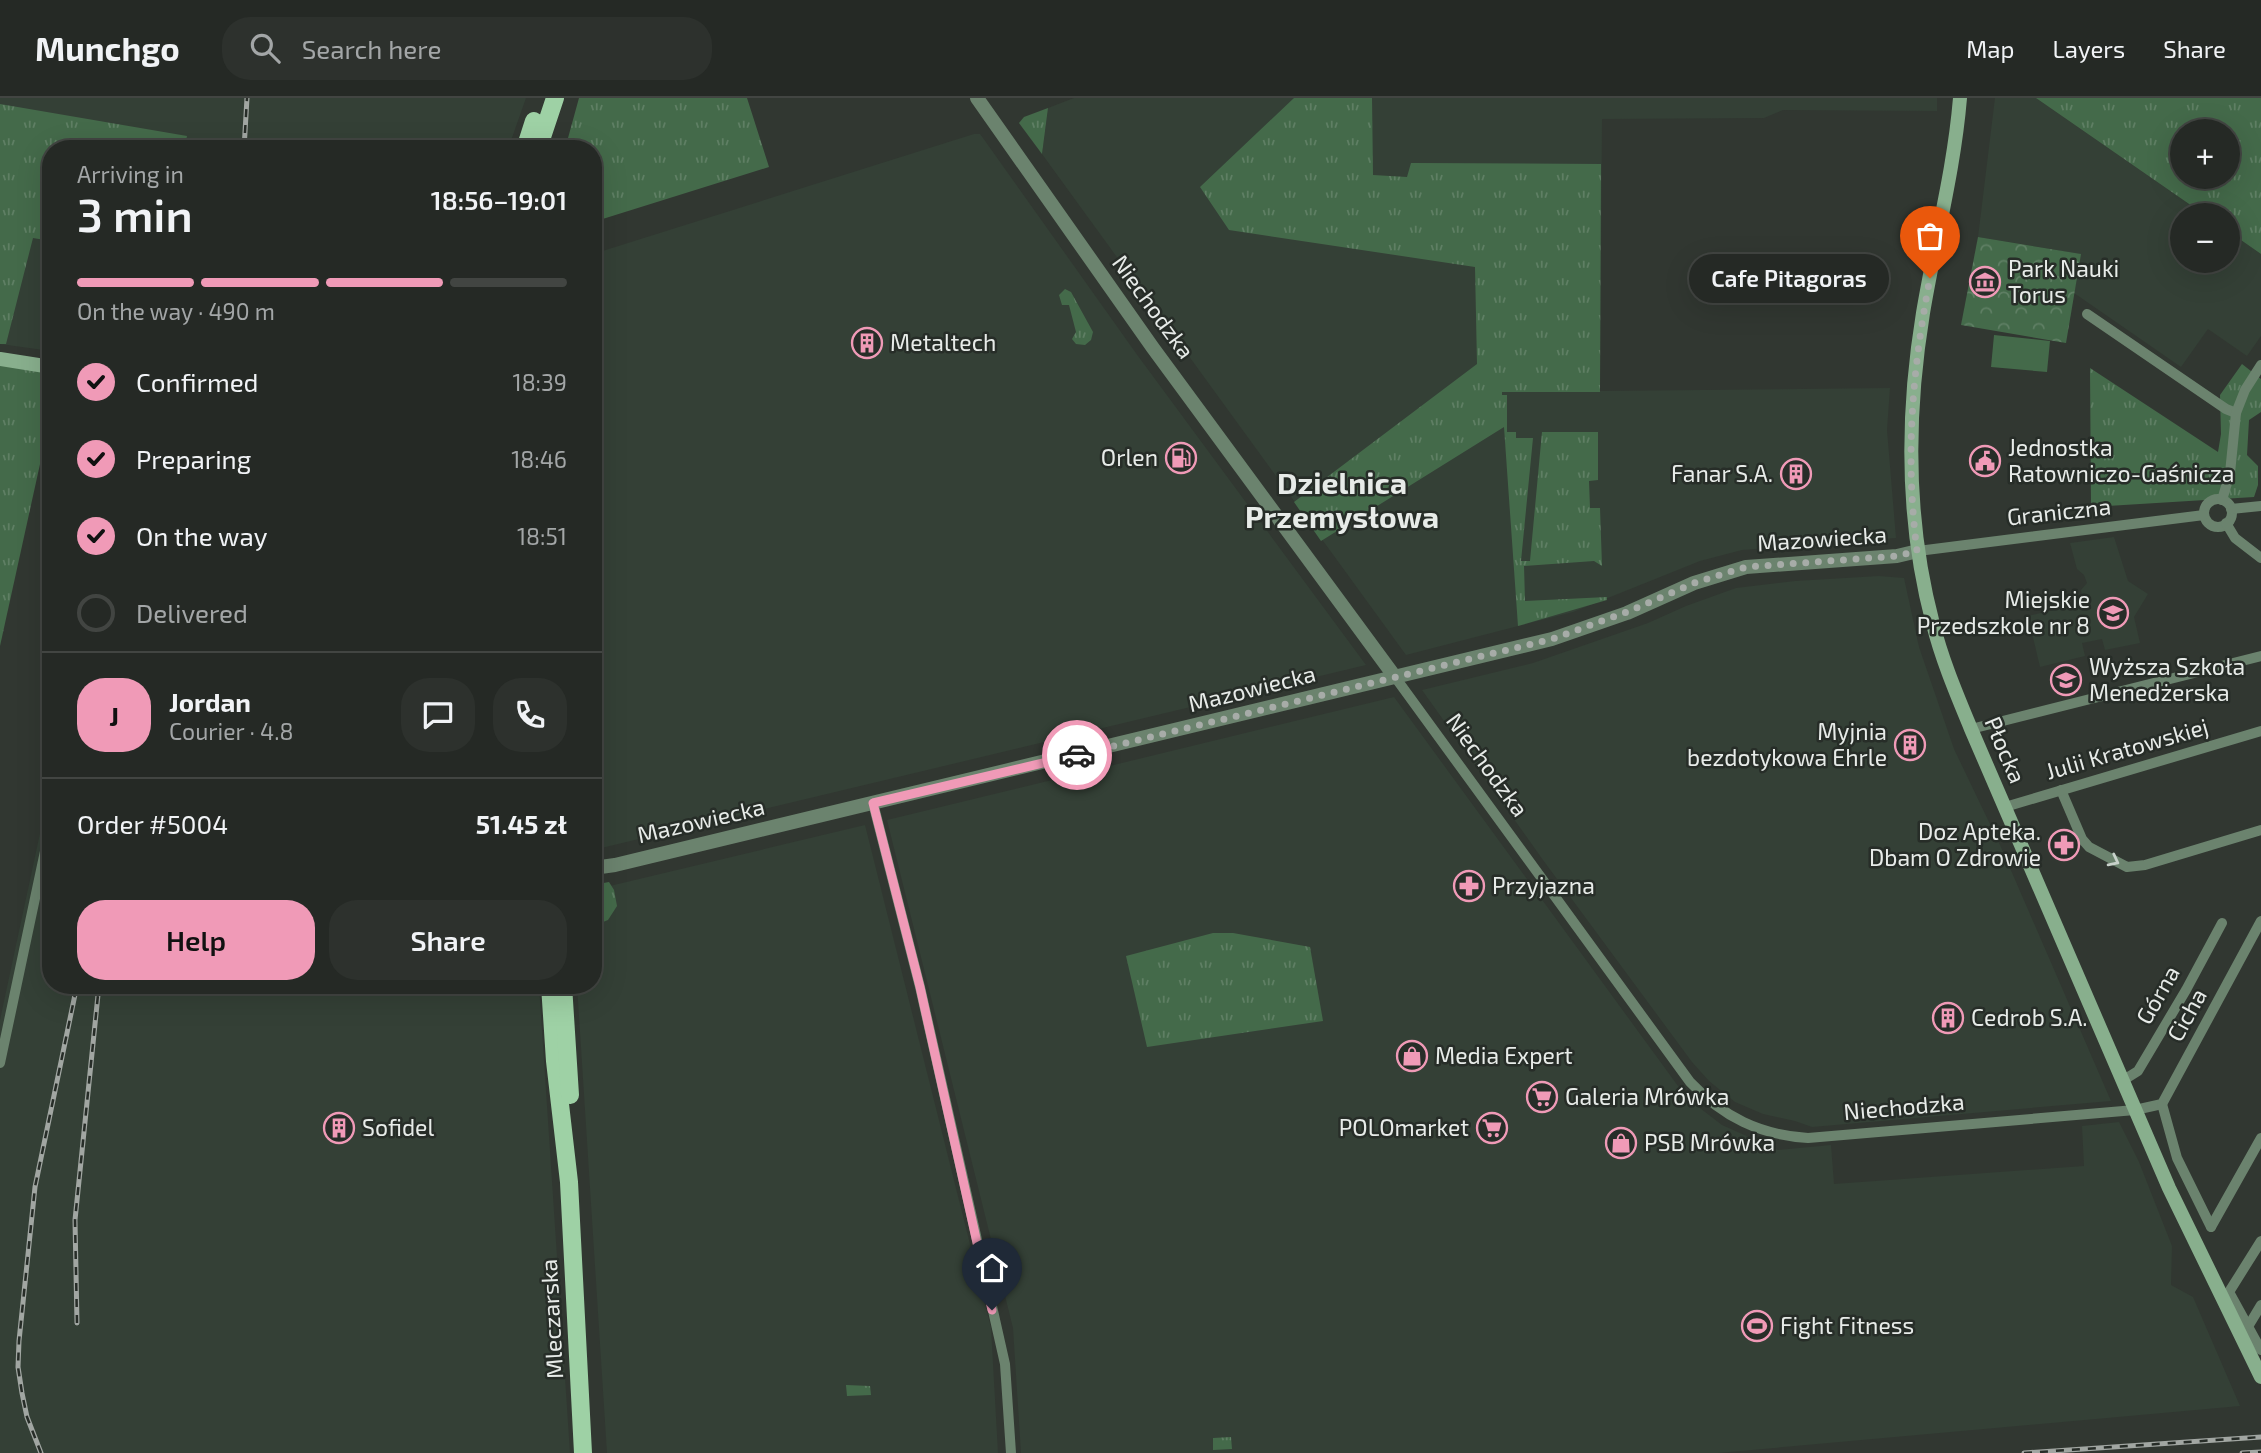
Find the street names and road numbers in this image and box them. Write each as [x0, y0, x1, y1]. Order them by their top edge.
street label: Niechodzka [1107, 249, 1201, 364]
street label: Graniczna [2006, 492, 2112, 530]
street label: Mazowiecka [1756, 519, 1888, 557]
street label: Mazowiecka [1185, 659, 1318, 717]
street label: Niechodzka [1441, 707, 1535, 822]
street label: Julii Kratowskiej [2042, 711, 2211, 785]
street label: Płocka [1979, 712, 2032, 787]
street label: Mazowiecka [634, 792, 767, 848]
street label: Górna [2129, 960, 2185, 1029]
street label: Cicha [2160, 983, 2212, 1046]
street label: Niechodzka [1842, 1087, 1965, 1125]
street label: Mleczarska [534, 1258, 568, 1380]

